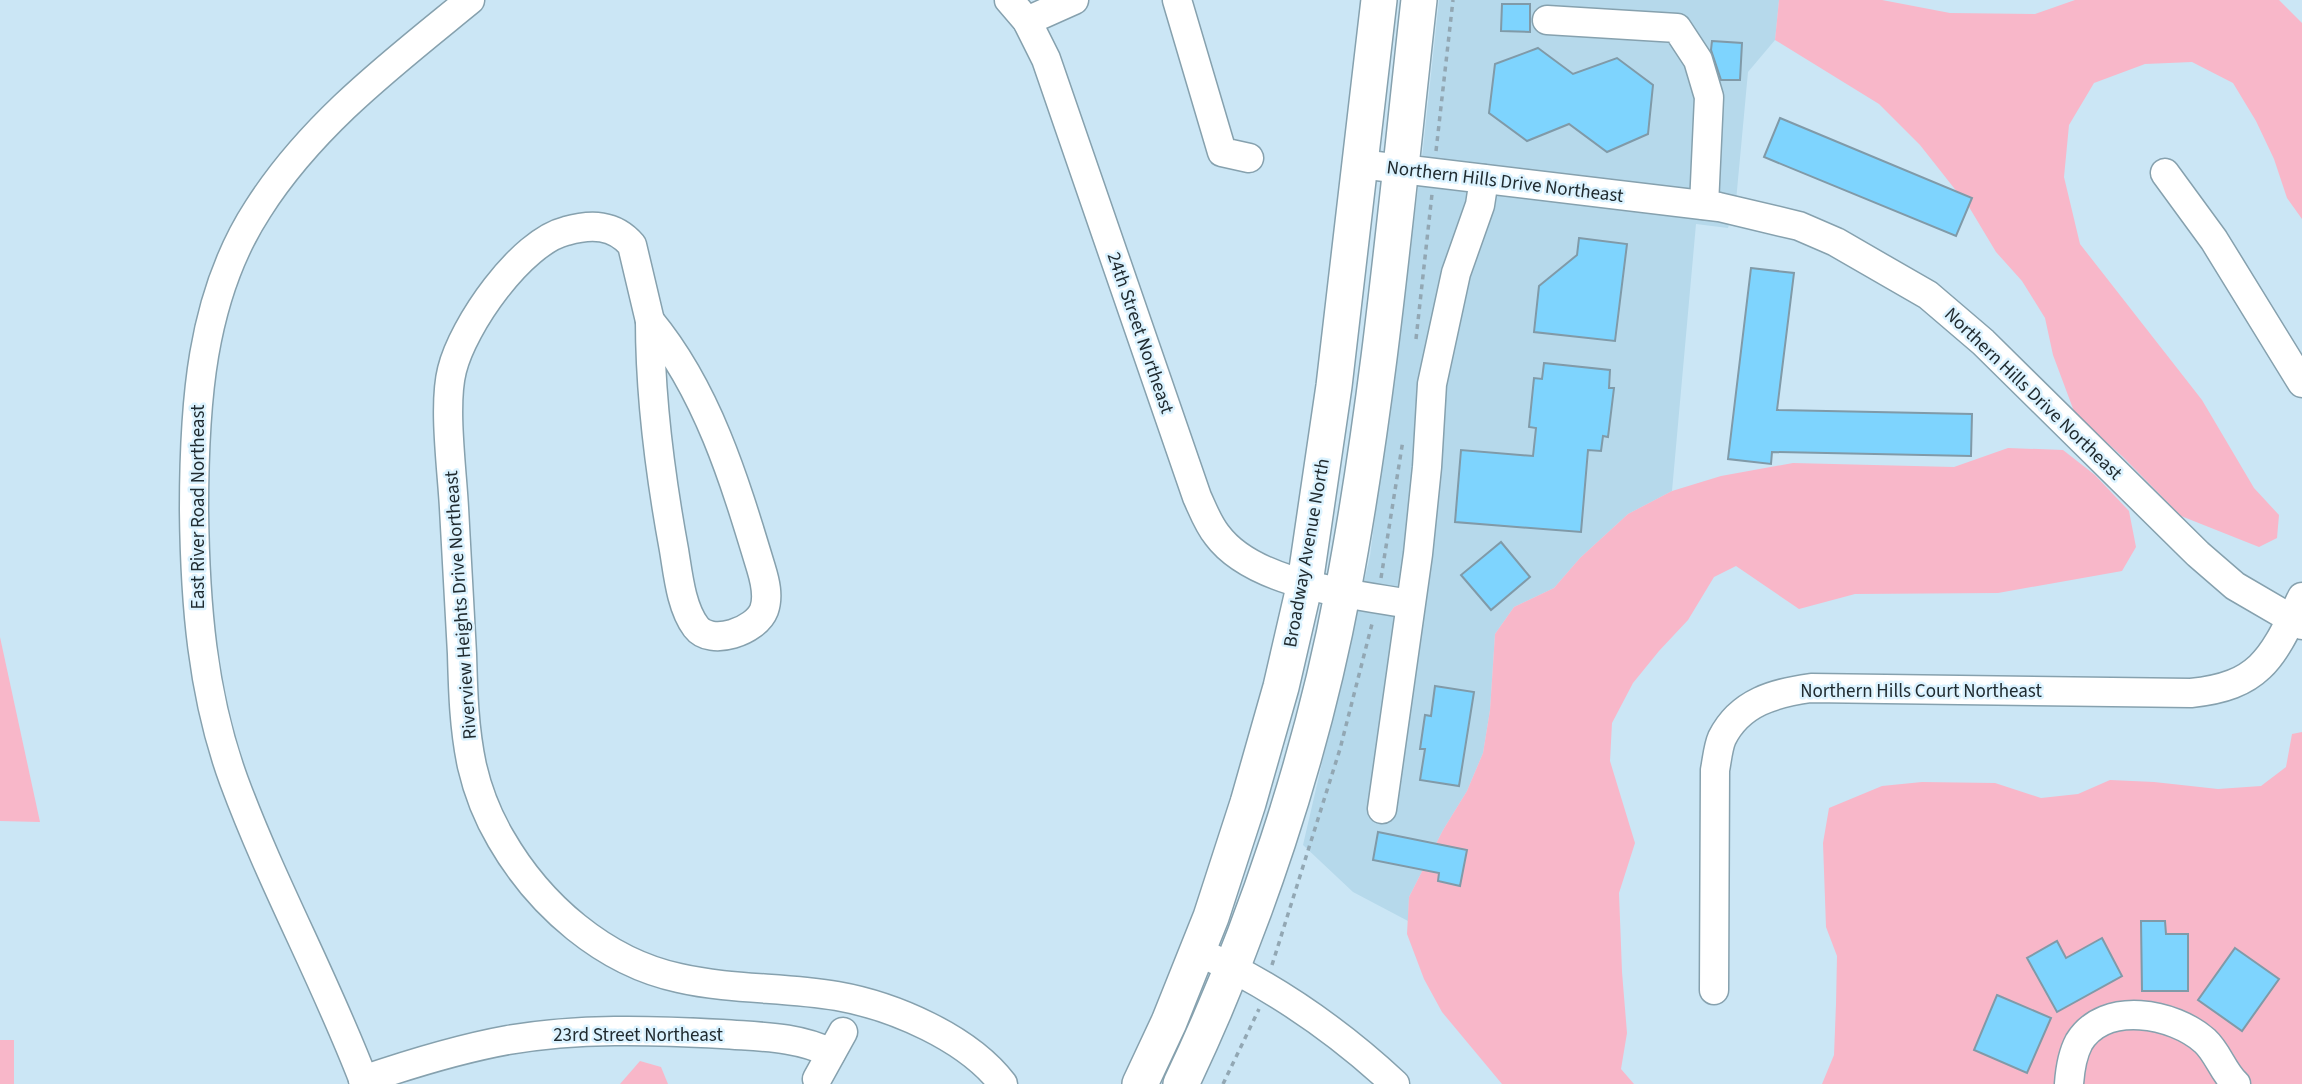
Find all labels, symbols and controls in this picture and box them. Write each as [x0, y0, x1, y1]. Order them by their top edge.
street label: Northern Hills Drive Northeast [1385, 154, 1625, 210]
street label: 24th Street Northeast [1100, 248, 1181, 418]
street label: Northern Hills Drive Northeast [1938, 302, 2129, 487]
street label: East River Road Northeast [185, 404, 212, 609]
street label: Broadway Avenue North [1277, 456, 1337, 650]
street label: Riverview Heights Drive Northeast [438, 469, 484, 740]
street label: Northern Hills Court Northeast [1800, 678, 2042, 705]
street label: 23rd Street Northeast [553, 1022, 723, 1049]

